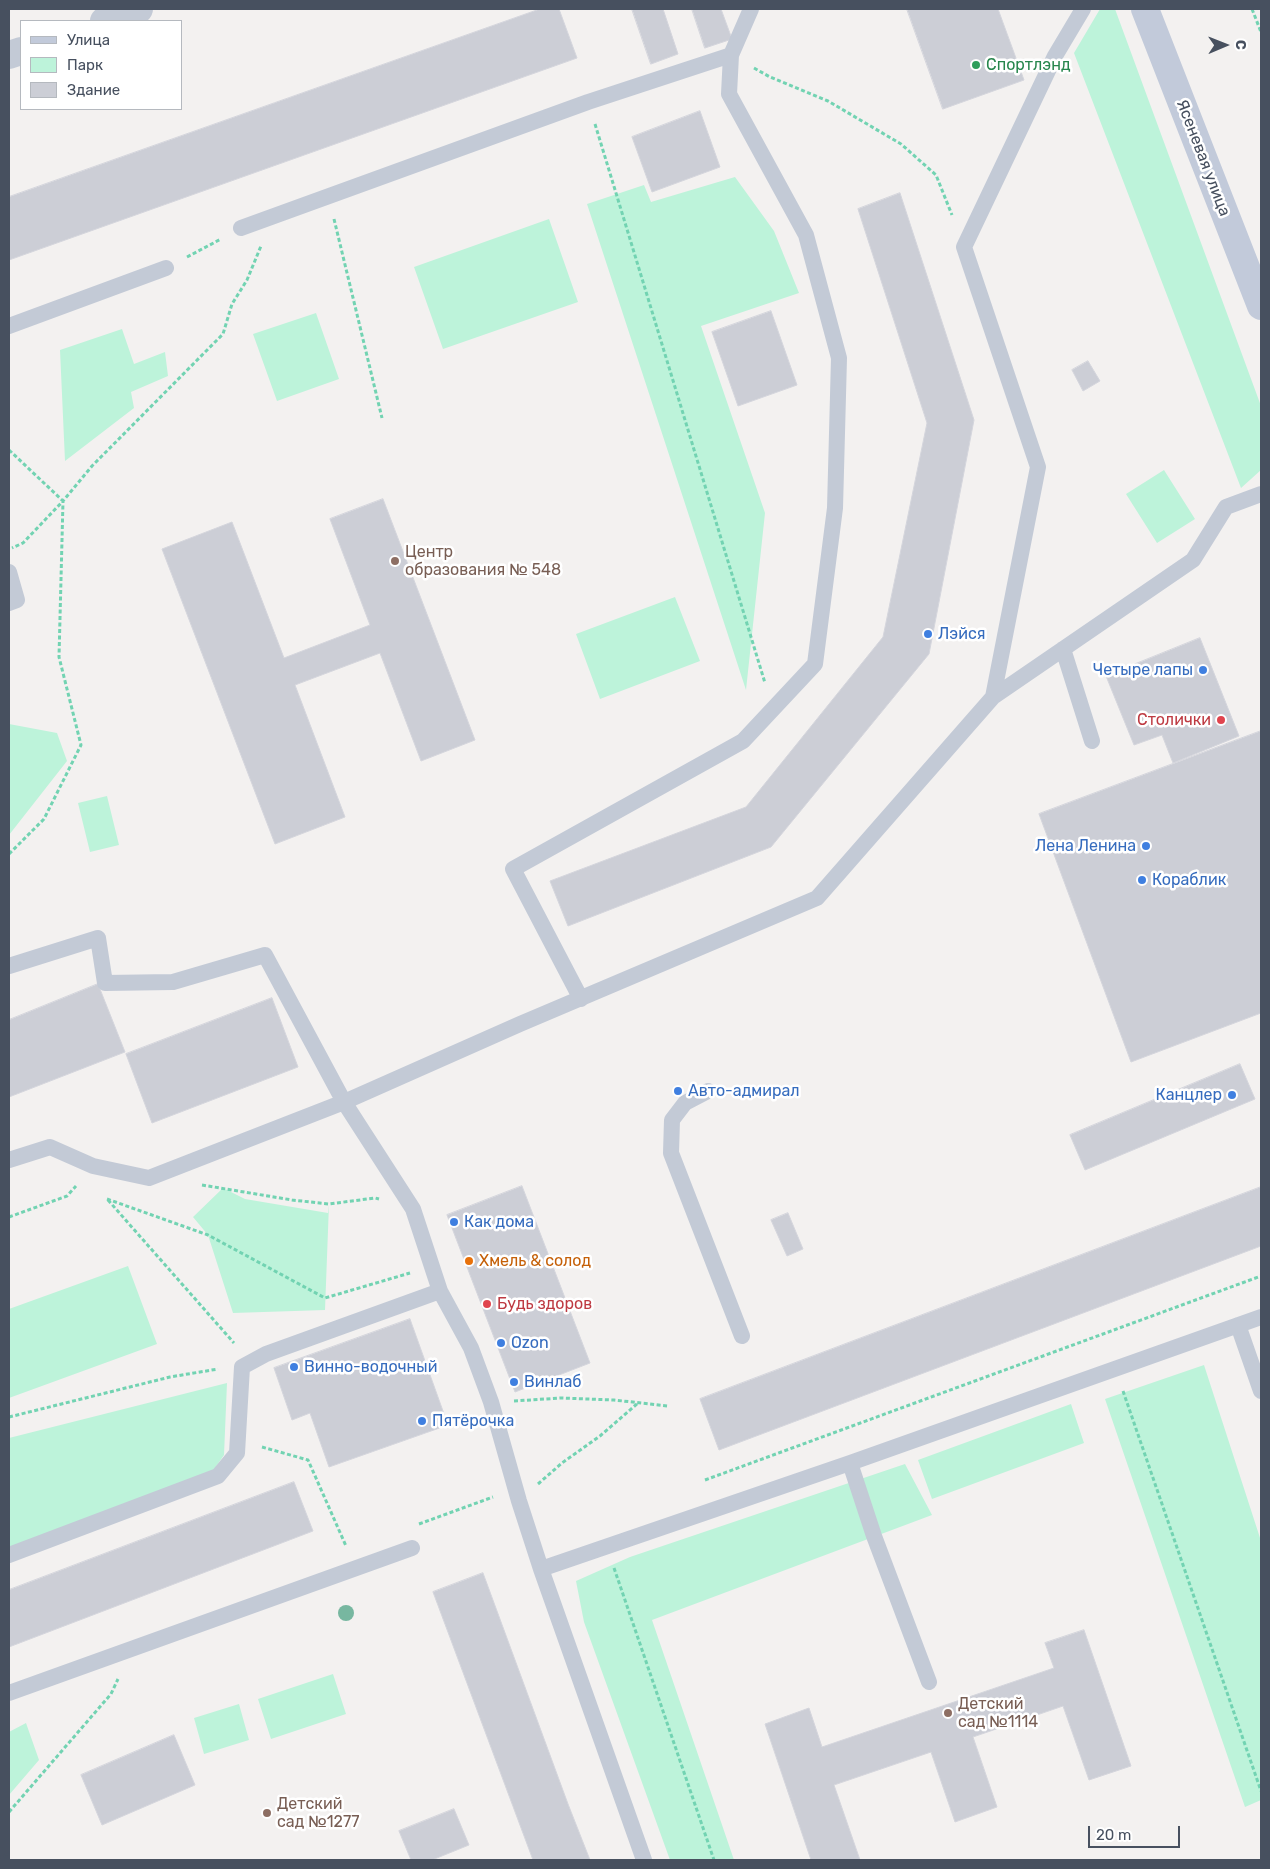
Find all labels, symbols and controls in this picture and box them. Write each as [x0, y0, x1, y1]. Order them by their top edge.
legend [20, 20, 182, 110]
north arrow [1200, 20, 1250, 70]
text: Улица [67, 31, 110, 49]
text: С [1232, 40, 1249, 50]
place label: Спортлэнд [986, 55, 1071, 75]
text: Парк [67, 56, 103, 74]
marker: Спортлэнд [970, 59, 982, 71]
text: Здание [67, 81, 120, 99]
street label: Ясеневая улица [1172, 97, 1234, 219]
place label: Центр образования № 548 [405, 542, 561, 580]
marker: Центр образования № 548 [389, 555, 401, 567]
place label: Лэйся [938, 624, 985, 644]
marker: Лэйся [922, 628, 934, 640]
place label: Четыре лапы [1093, 660, 1193, 680]
marker: Четыре лапы [1197, 664, 1209, 676]
place label: Столички [1137, 710, 1211, 730]
marker: Столички [1215, 714, 1227, 726]
place label: Лена Ленина [1035, 836, 1136, 856]
marker: Лена Ленина [1140, 840, 1152, 852]
place label: Кораблик [1152, 870, 1226, 890]
marker: Кораблик [1136, 874, 1148, 886]
place label: Авто-адмирал [688, 1081, 800, 1101]
marker: Авто-адмирал [672, 1085, 684, 1097]
place label: Канцлер [1156, 1085, 1222, 1105]
marker: Канцлер [1226, 1089, 1238, 1101]
place label: Как дома [464, 1212, 534, 1232]
marker: Как дома [448, 1216, 460, 1228]
place label: Хмель & солод [479, 1251, 591, 1271]
marker: Хмель & солод [463, 1255, 475, 1267]
place label: Будь здоров [497, 1294, 592, 1314]
marker: Будь здоров [481, 1298, 493, 1310]
place label: Ozon [511, 1333, 549, 1353]
marker: Ozon [495, 1337, 507, 1349]
place label: Винно-водочный [304, 1357, 437, 1377]
marker: Винно-водочный [288, 1361, 300, 1373]
place label: Винлаб [524, 1372, 582, 1392]
marker: Винлаб [508, 1376, 520, 1388]
place label: Пятёрочка [432, 1411, 514, 1431]
marker: Пятёрочка [416, 1415, 428, 1427]
place label: Детский сад №1114 [958, 1694, 1038, 1732]
marker: Детский сад №1114 [942, 1707, 954, 1719]
place label: Детский сад №1277 [277, 1794, 359, 1832]
marker: Детский сад №1277 [261, 1807, 273, 1819]
scale bar [1090, 1816, 1182, 1848]
text: 20 m [1096, 1826, 1131, 1844]

